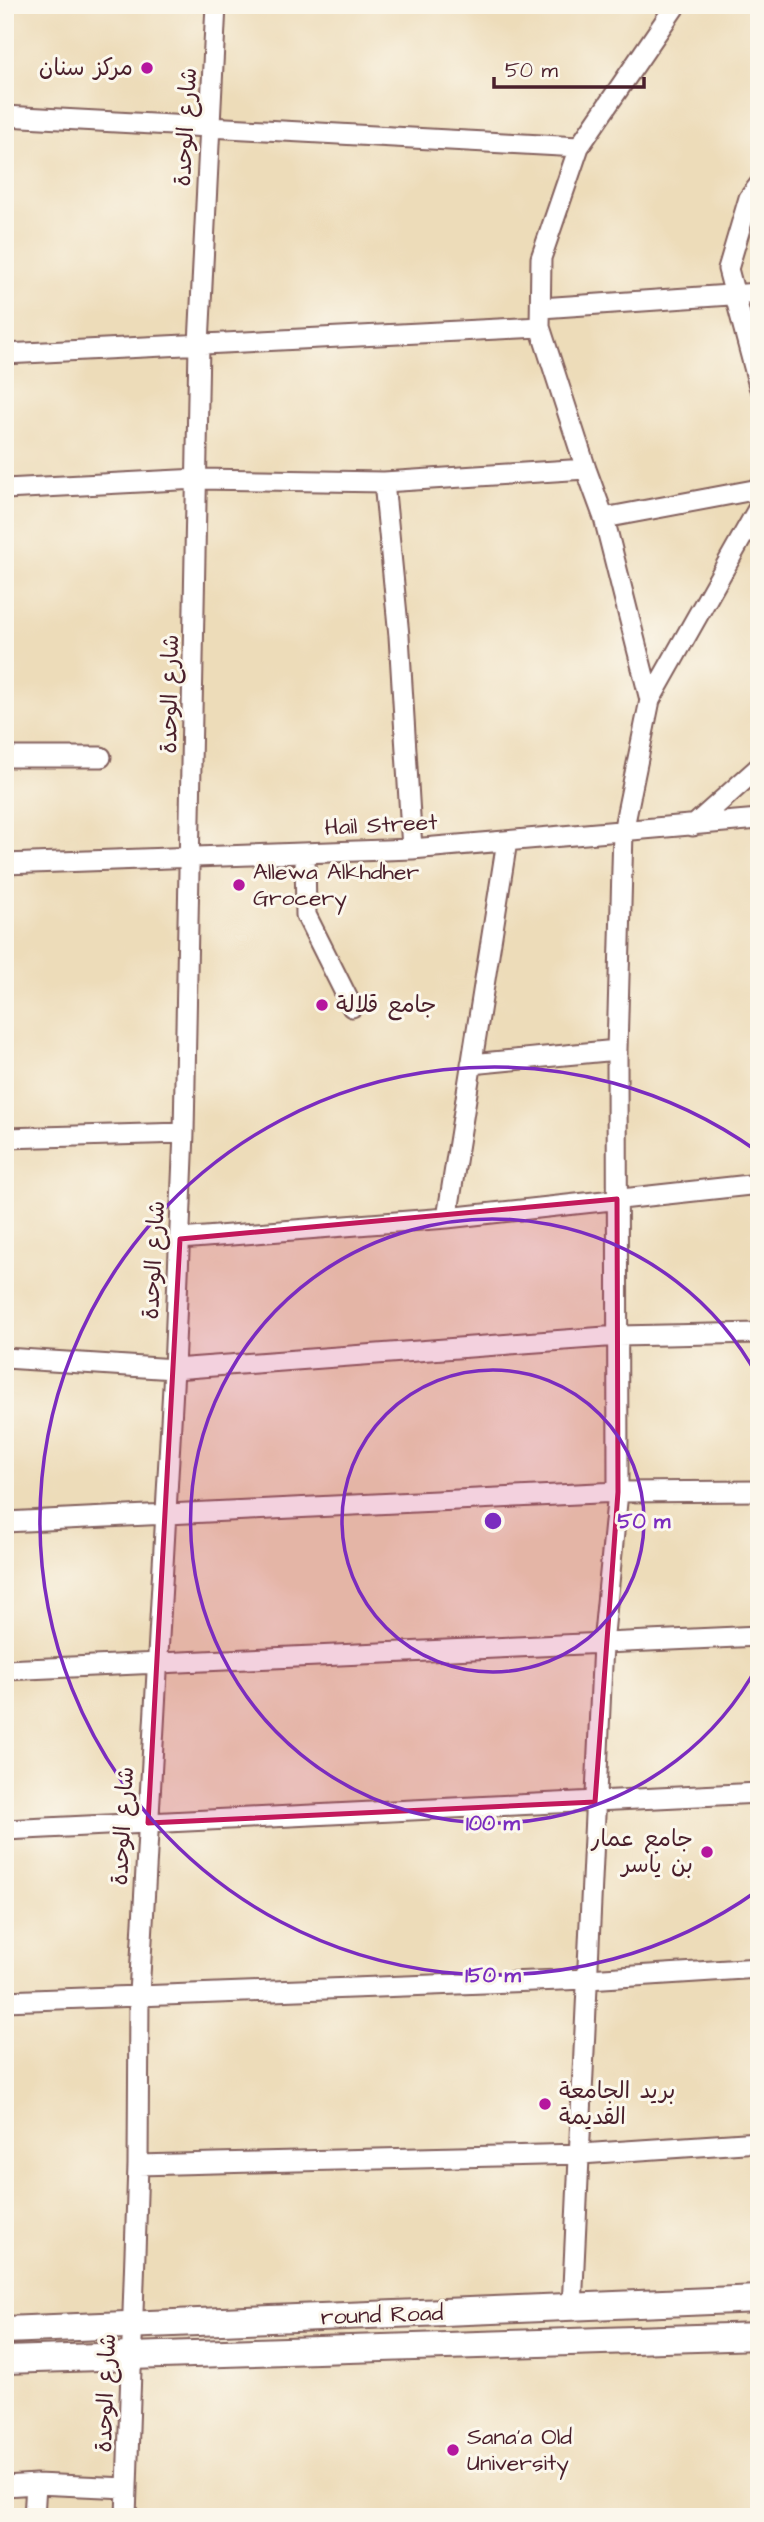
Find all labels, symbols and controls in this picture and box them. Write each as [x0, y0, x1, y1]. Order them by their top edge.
scale bar [494, 46, 645, 90]
place label: مركز سنان [39, 52, 133, 84]
text: 50 m [505, 56, 559, 85]
marker: مركز سنان [139, 60, 155, 76]
street label: شارع الوحدة [167, 67, 205, 187]
street label: شارع الوحدة [153, 634, 187, 754]
street label: Hail Street [324, 806, 439, 844]
place label: Allewa Alkhdher Grocery [253, 856, 419, 915]
marker: Allewa Alkhdher Grocery [231, 877, 247, 893]
place label: جامع قلالة [336, 989, 437, 1021]
marker: جامع قلالة [314, 997, 330, 1013]
street label: شارع الوحدة [135, 1200, 173, 1320]
text: 50 m [618, 1507, 671, 1536]
centre of rings [481, 1509, 505, 1533]
street label: شارع الوحدة [104, 1766, 142, 1886]
text: 100 m [466, 1809, 521, 1838]
place label: جامع عمار بن ياسر [590, 1823, 693, 1881]
marker: جامع عمار بن ياسر [699, 1844, 715, 1860]
text: 150 m [465, 1961, 521, 1990]
place label: بريد الجامعة القديمة [559, 2075, 676, 2133]
marker: بريد الجامعة القديمة [537, 2096, 553, 2112]
street label: round Road [320, 2297, 444, 2333]
street label: شارع الوحدة [88, 2333, 124, 2453]
place label: Sana'a Old University [467, 2421, 572, 2480]
marker: Sana'a Old University [445, 2442, 461, 2458]

